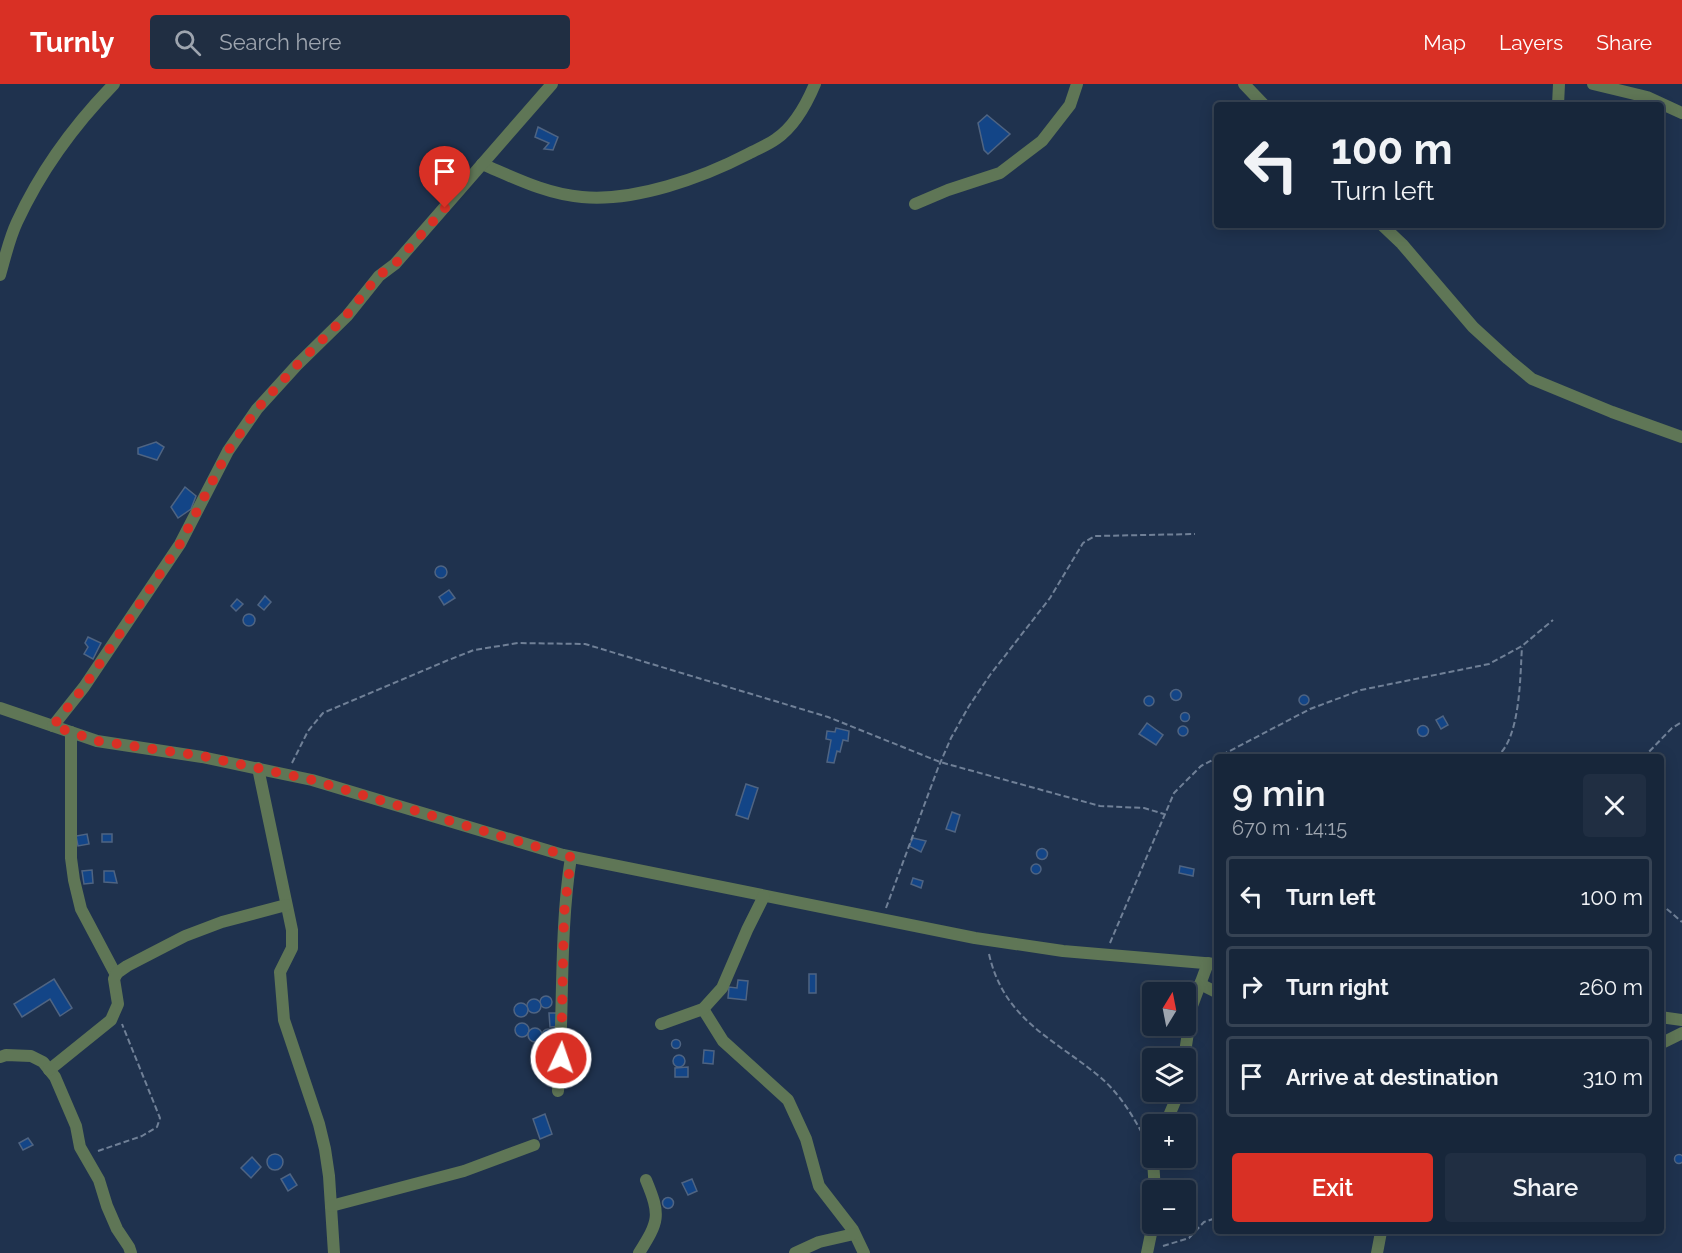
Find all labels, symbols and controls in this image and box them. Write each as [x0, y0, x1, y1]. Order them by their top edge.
search box [150, 15, 570, 69]
text: Turnly [30, 26, 114, 59]
icon: search [171, 26, 204, 59]
text: Search here [219, 29, 341, 55]
text: Map [1423, 30, 1466, 55]
text: Layers [1499, 30, 1563, 55]
text: Share [1596, 30, 1652, 55]
text: 100 m [1331, 125, 1453, 174]
icon: left [1232, 126, 1310, 204]
pin [419, 146, 470, 208]
icon: arrive [428, 155, 461, 188]
text: Turn left [1331, 175, 1434, 206]
text: 9 min [1232, 772, 1326, 814]
button: close [1583, 774, 1646, 837]
text: 670 m · 14:15 [1232, 816, 1347, 840]
icon: left [1235, 880, 1268, 913]
text: Turn left [1286, 884, 1376, 910]
text: 100 m [1581, 884, 1643, 910]
icon: right [1235, 970, 1268, 1003]
text: Turn right [1286, 974, 1389, 1000]
text: 260 m [1579, 974, 1643, 1000]
north arrow [1142, 982, 1196, 1036]
map controls [1142, 982, 1196, 1234]
position arrow [529, 1026, 593, 1090]
button: layers [1142, 1048, 1196, 1102]
icon: arrive [1235, 1060, 1268, 1093]
text: Arrive at destination [1286, 1064, 1499, 1090]
text: 310 m [1583, 1064, 1643, 1090]
button: + [1142, 1114, 1196, 1168]
button: Exit [1232, 1153, 1433, 1222]
button: Share [1445, 1153, 1646, 1222]
button: − [1142, 1180, 1196, 1234]

